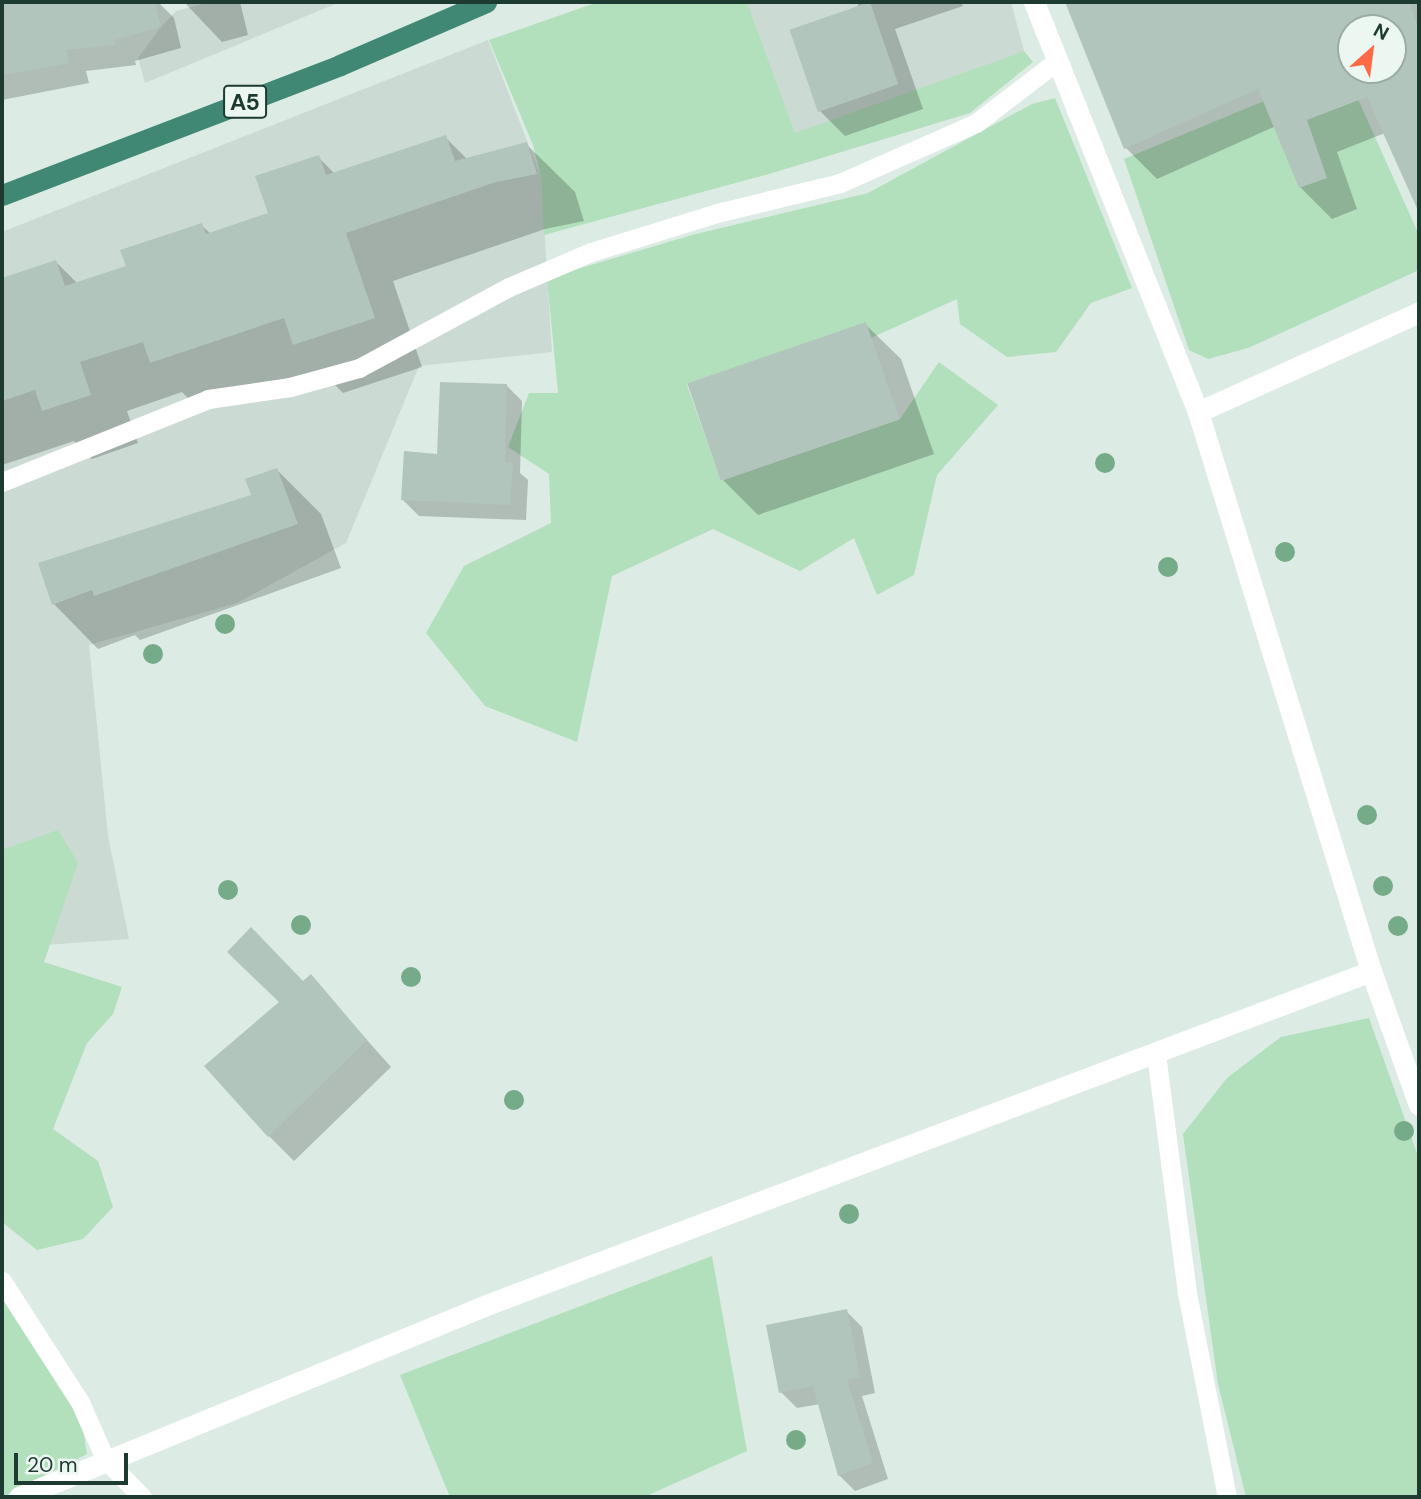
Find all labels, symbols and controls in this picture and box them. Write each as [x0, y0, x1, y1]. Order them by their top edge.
north arrow [1337, 14, 1407, 84]
text: N [1369, 17, 1393, 46]
road number: A5 [222, 82, 268, 122]
scale bar [18, 1440, 131, 1484]
text: 20 m [27, 1451, 78, 1479]

